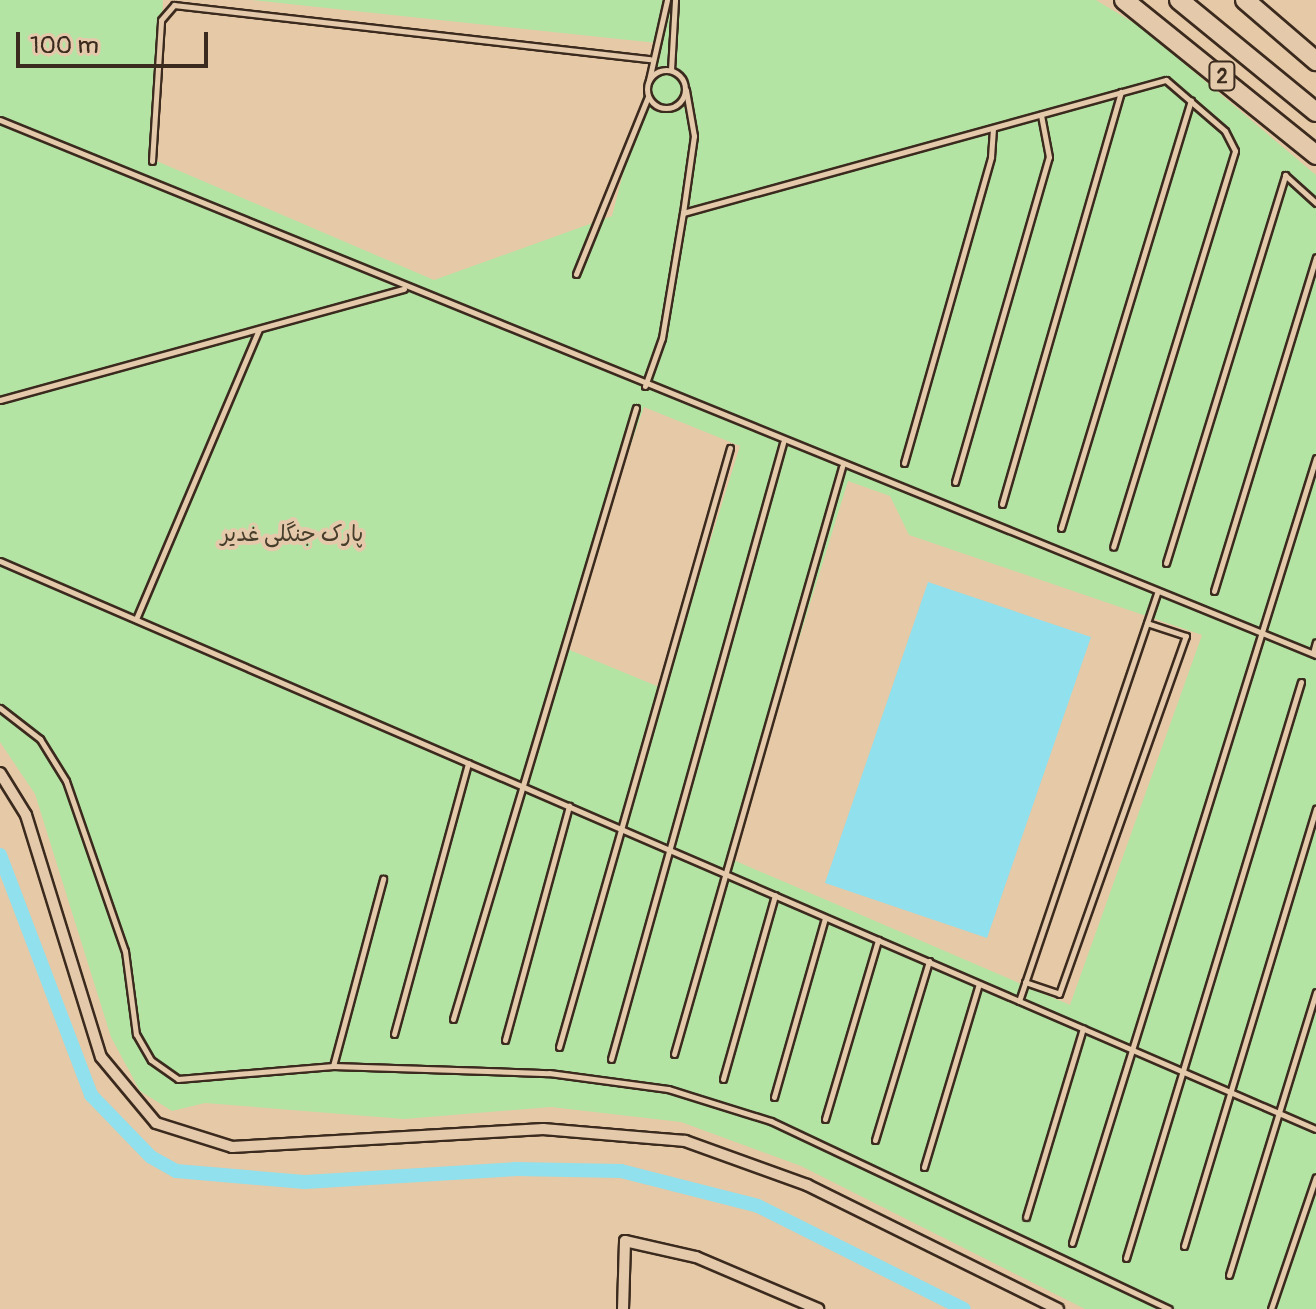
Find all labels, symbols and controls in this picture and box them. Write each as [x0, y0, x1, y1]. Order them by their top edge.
scale bar [20, 16, 212, 66]
text: 100 m [30, 31, 99, 60]
road number: 2 [1208, 60, 1236, 92]
park label: پارک جنگلی غدیر [221, 522, 363, 548]

